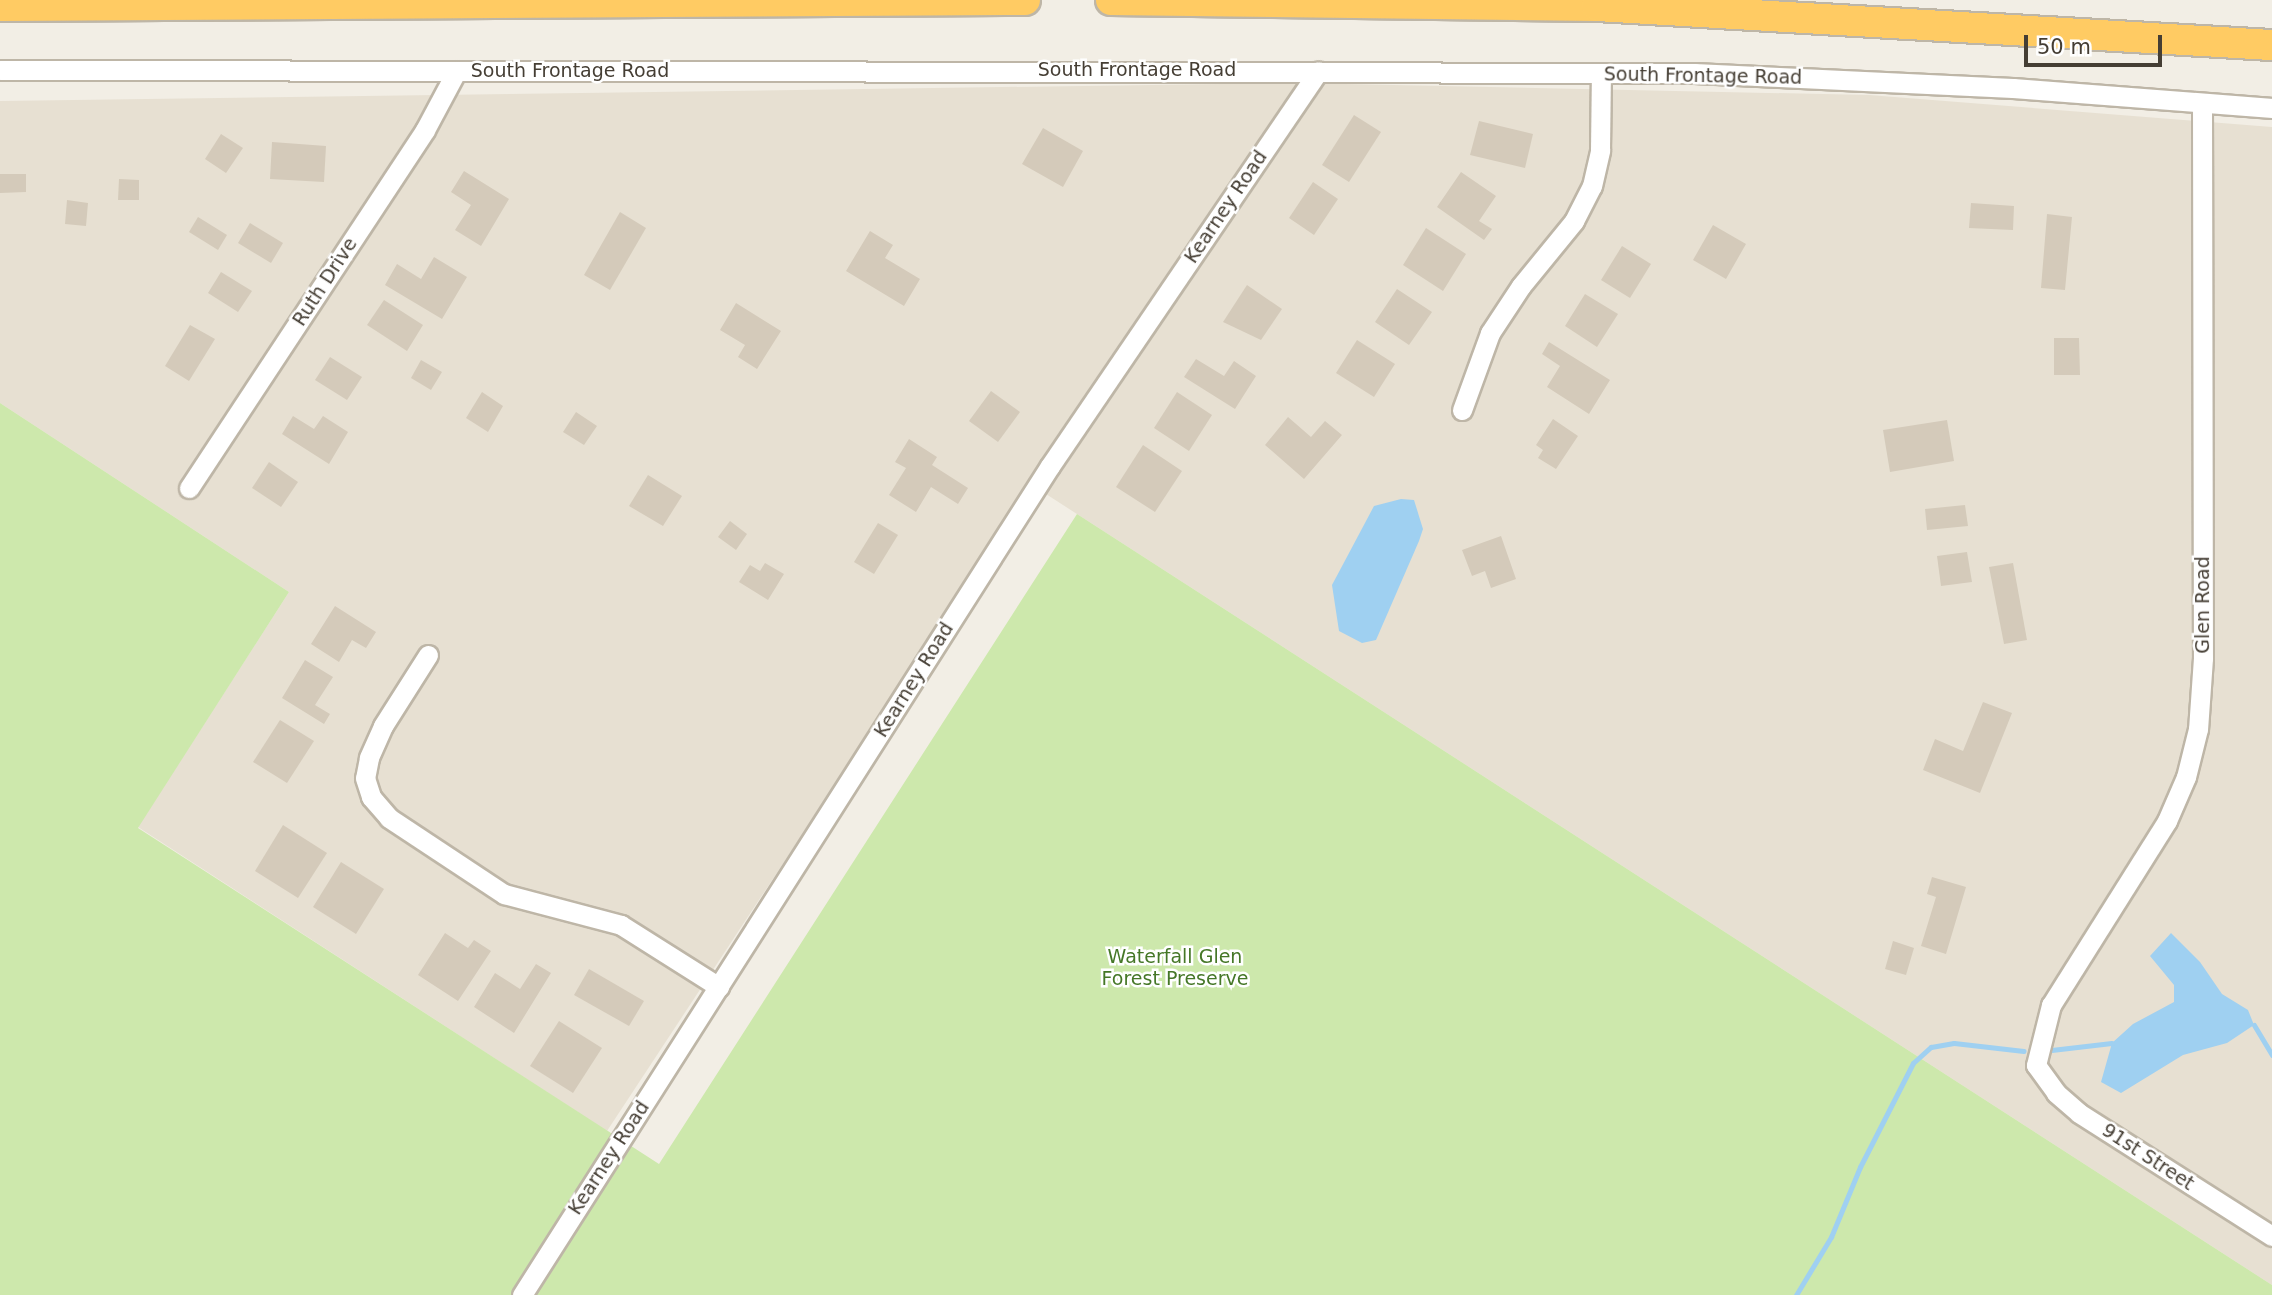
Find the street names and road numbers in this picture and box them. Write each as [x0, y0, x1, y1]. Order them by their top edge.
street label: South Frontage Road [1038, 59, 1236, 81]
street label: South Frontage Road [471, 60, 669, 82]
street label: South Frontage Road [1604, 63, 1802, 89]
street label: Kearney Road [1180, 146, 1272, 268]
street label: Ruth Drive [288, 234, 362, 330]
street label: Glen Road [2192, 556, 2214, 654]
street label: Kearney Road [870, 618, 958, 742]
street label: Kearney Road [564, 1097, 654, 1219]
street label: 91st Street [2098, 1119, 2198, 1195]

